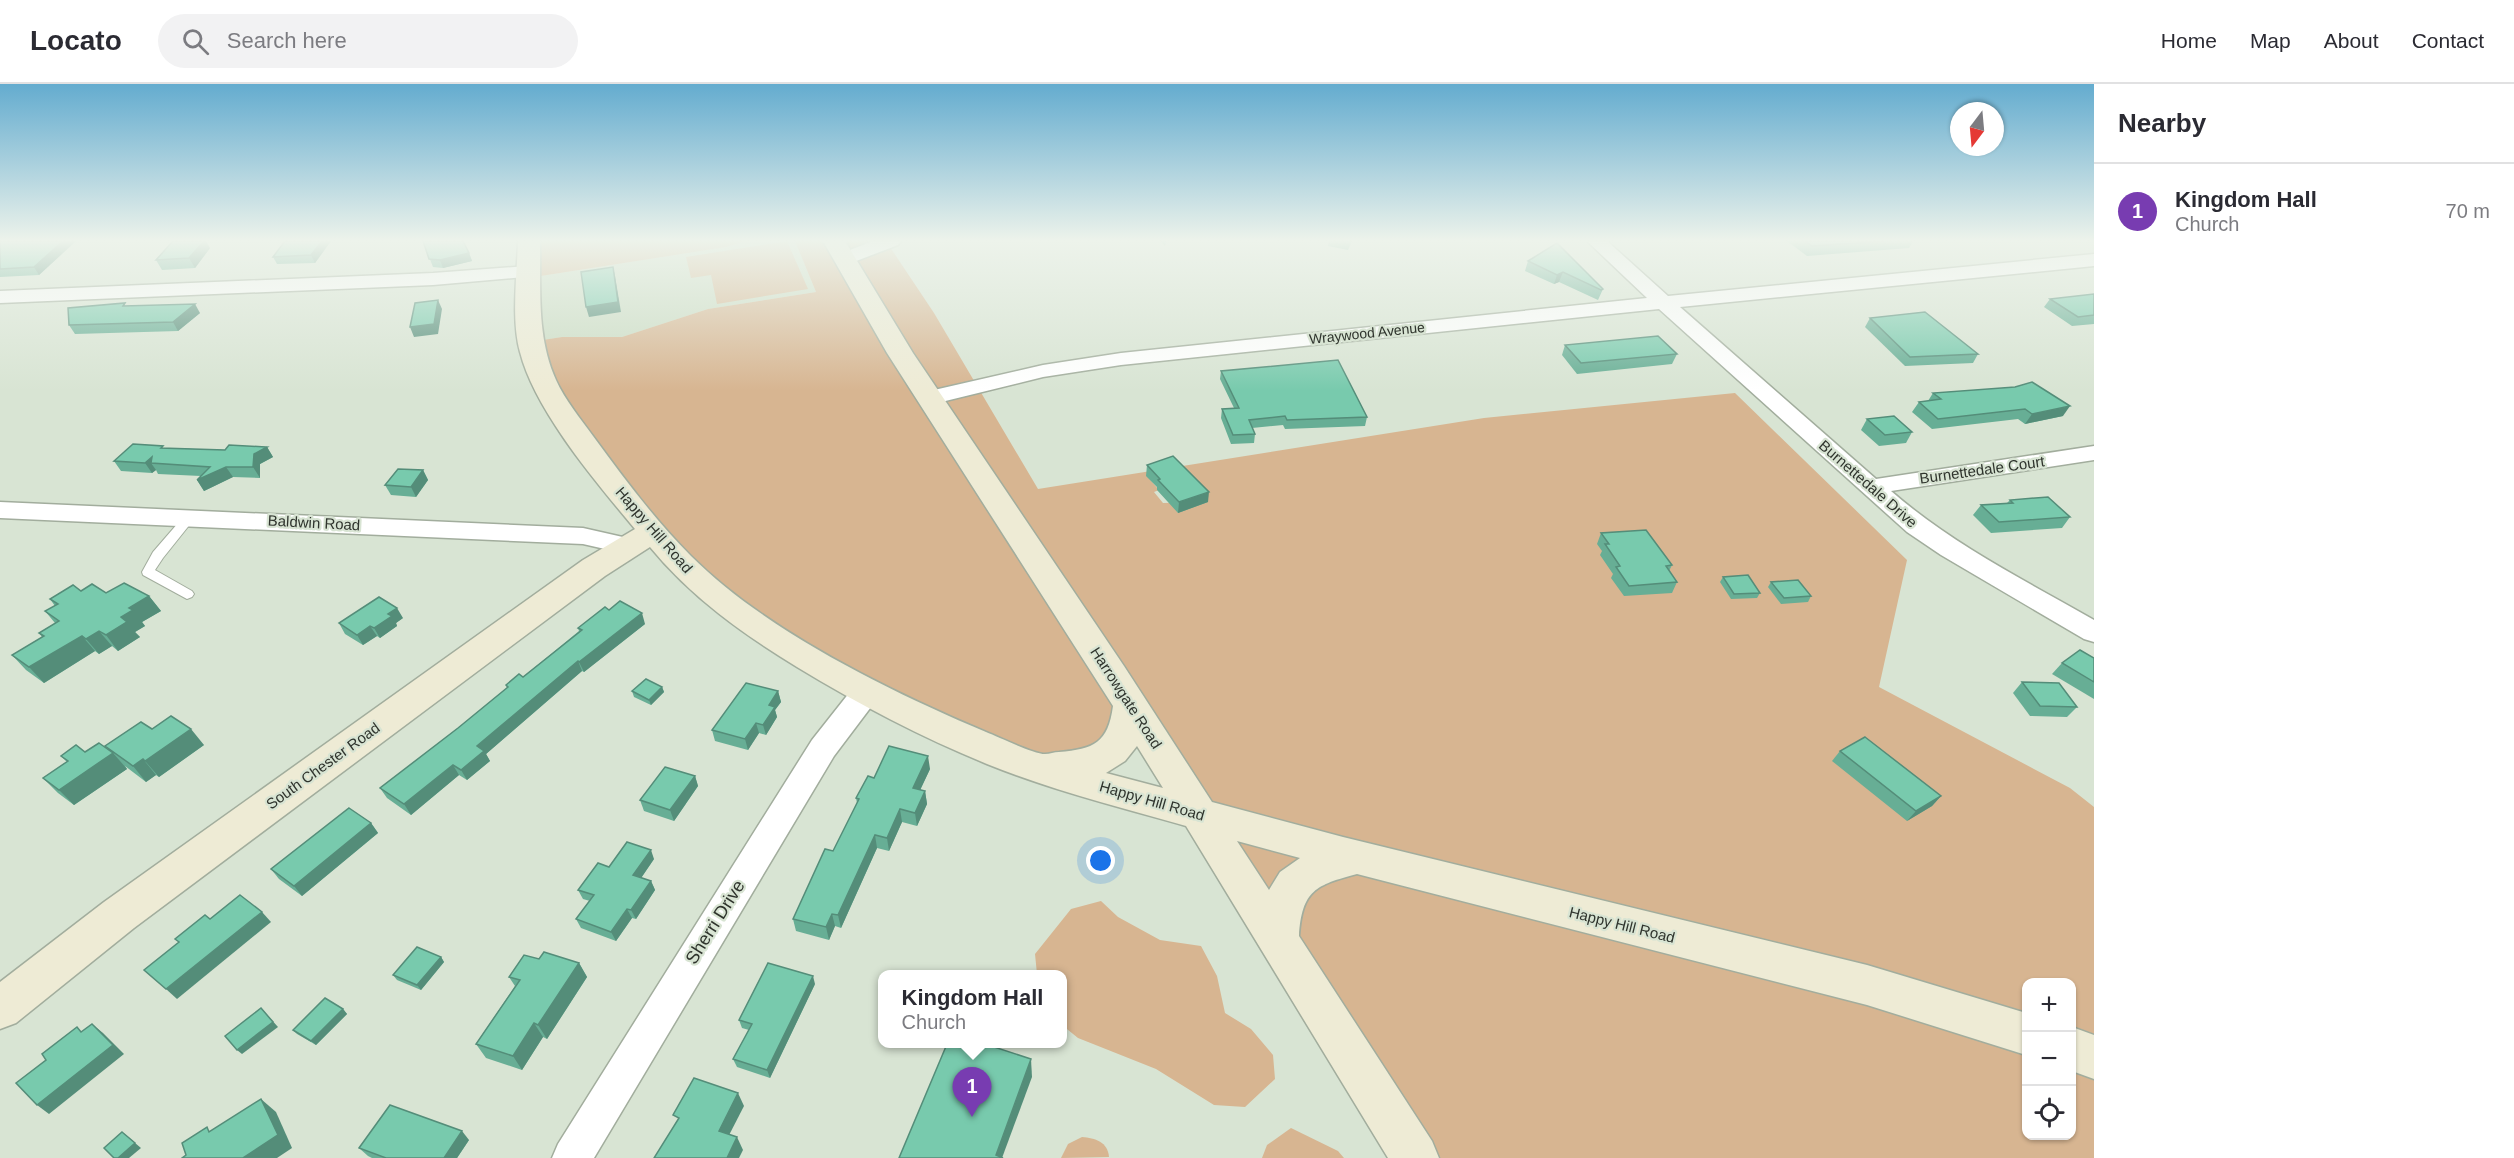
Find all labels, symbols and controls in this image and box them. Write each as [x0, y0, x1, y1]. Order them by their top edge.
search box [158, 14, 578, 68]
text: Locato [30, 25, 122, 56]
icon: search [179, 25, 212, 58]
text: Search here [227, 28, 347, 53]
text: Home [2161, 29, 2217, 52]
text: Map [2250, 29, 2291, 52]
text: About [2324, 29, 2379, 52]
text: Contact [2412, 29, 2484, 52]
north arrow [1950, 102, 2004, 156]
text: Nearby [2118, 108, 2206, 138]
text: Kingdom Hall [2175, 187, 2317, 212]
text: 1 [2132, 200, 2143, 222]
text: 70 m [2446, 200, 2490, 222]
text: Church [2175, 213, 2239, 235]
street label: Wraywood Avenue [1308, 319, 1426, 347]
street label: Burnettedale Drive [1816, 436, 1921, 531]
street label: Burnettedale Court [1918, 452, 2046, 487]
street label: Happy Hill Road [612, 483, 696, 576]
street label: Baldwin Road [267, 512, 361, 533]
street label: Harrowgate Road [1087, 644, 1166, 752]
street label: South Chester Road [263, 719, 383, 812]
street label: Happy Hill Road [1098, 777, 1207, 824]
your location [1086, 846, 1115, 875]
street label: Sherri Drive [681, 876, 749, 968]
street label: Happy Hill Road [1567, 903, 1677, 946]
popup [878, 970, 1067, 1048]
map controls [2022, 978, 2076, 1140]
button: + [2022, 978, 2076, 1032]
text: Kingdom Hall [902, 985, 1043, 1010]
text: Church [902, 1011, 966, 1033]
button: − [2022, 1032, 2076, 1086]
pin: 1 [952, 1068, 992, 1117]
button: locate [2022, 1086, 2076, 1140]

